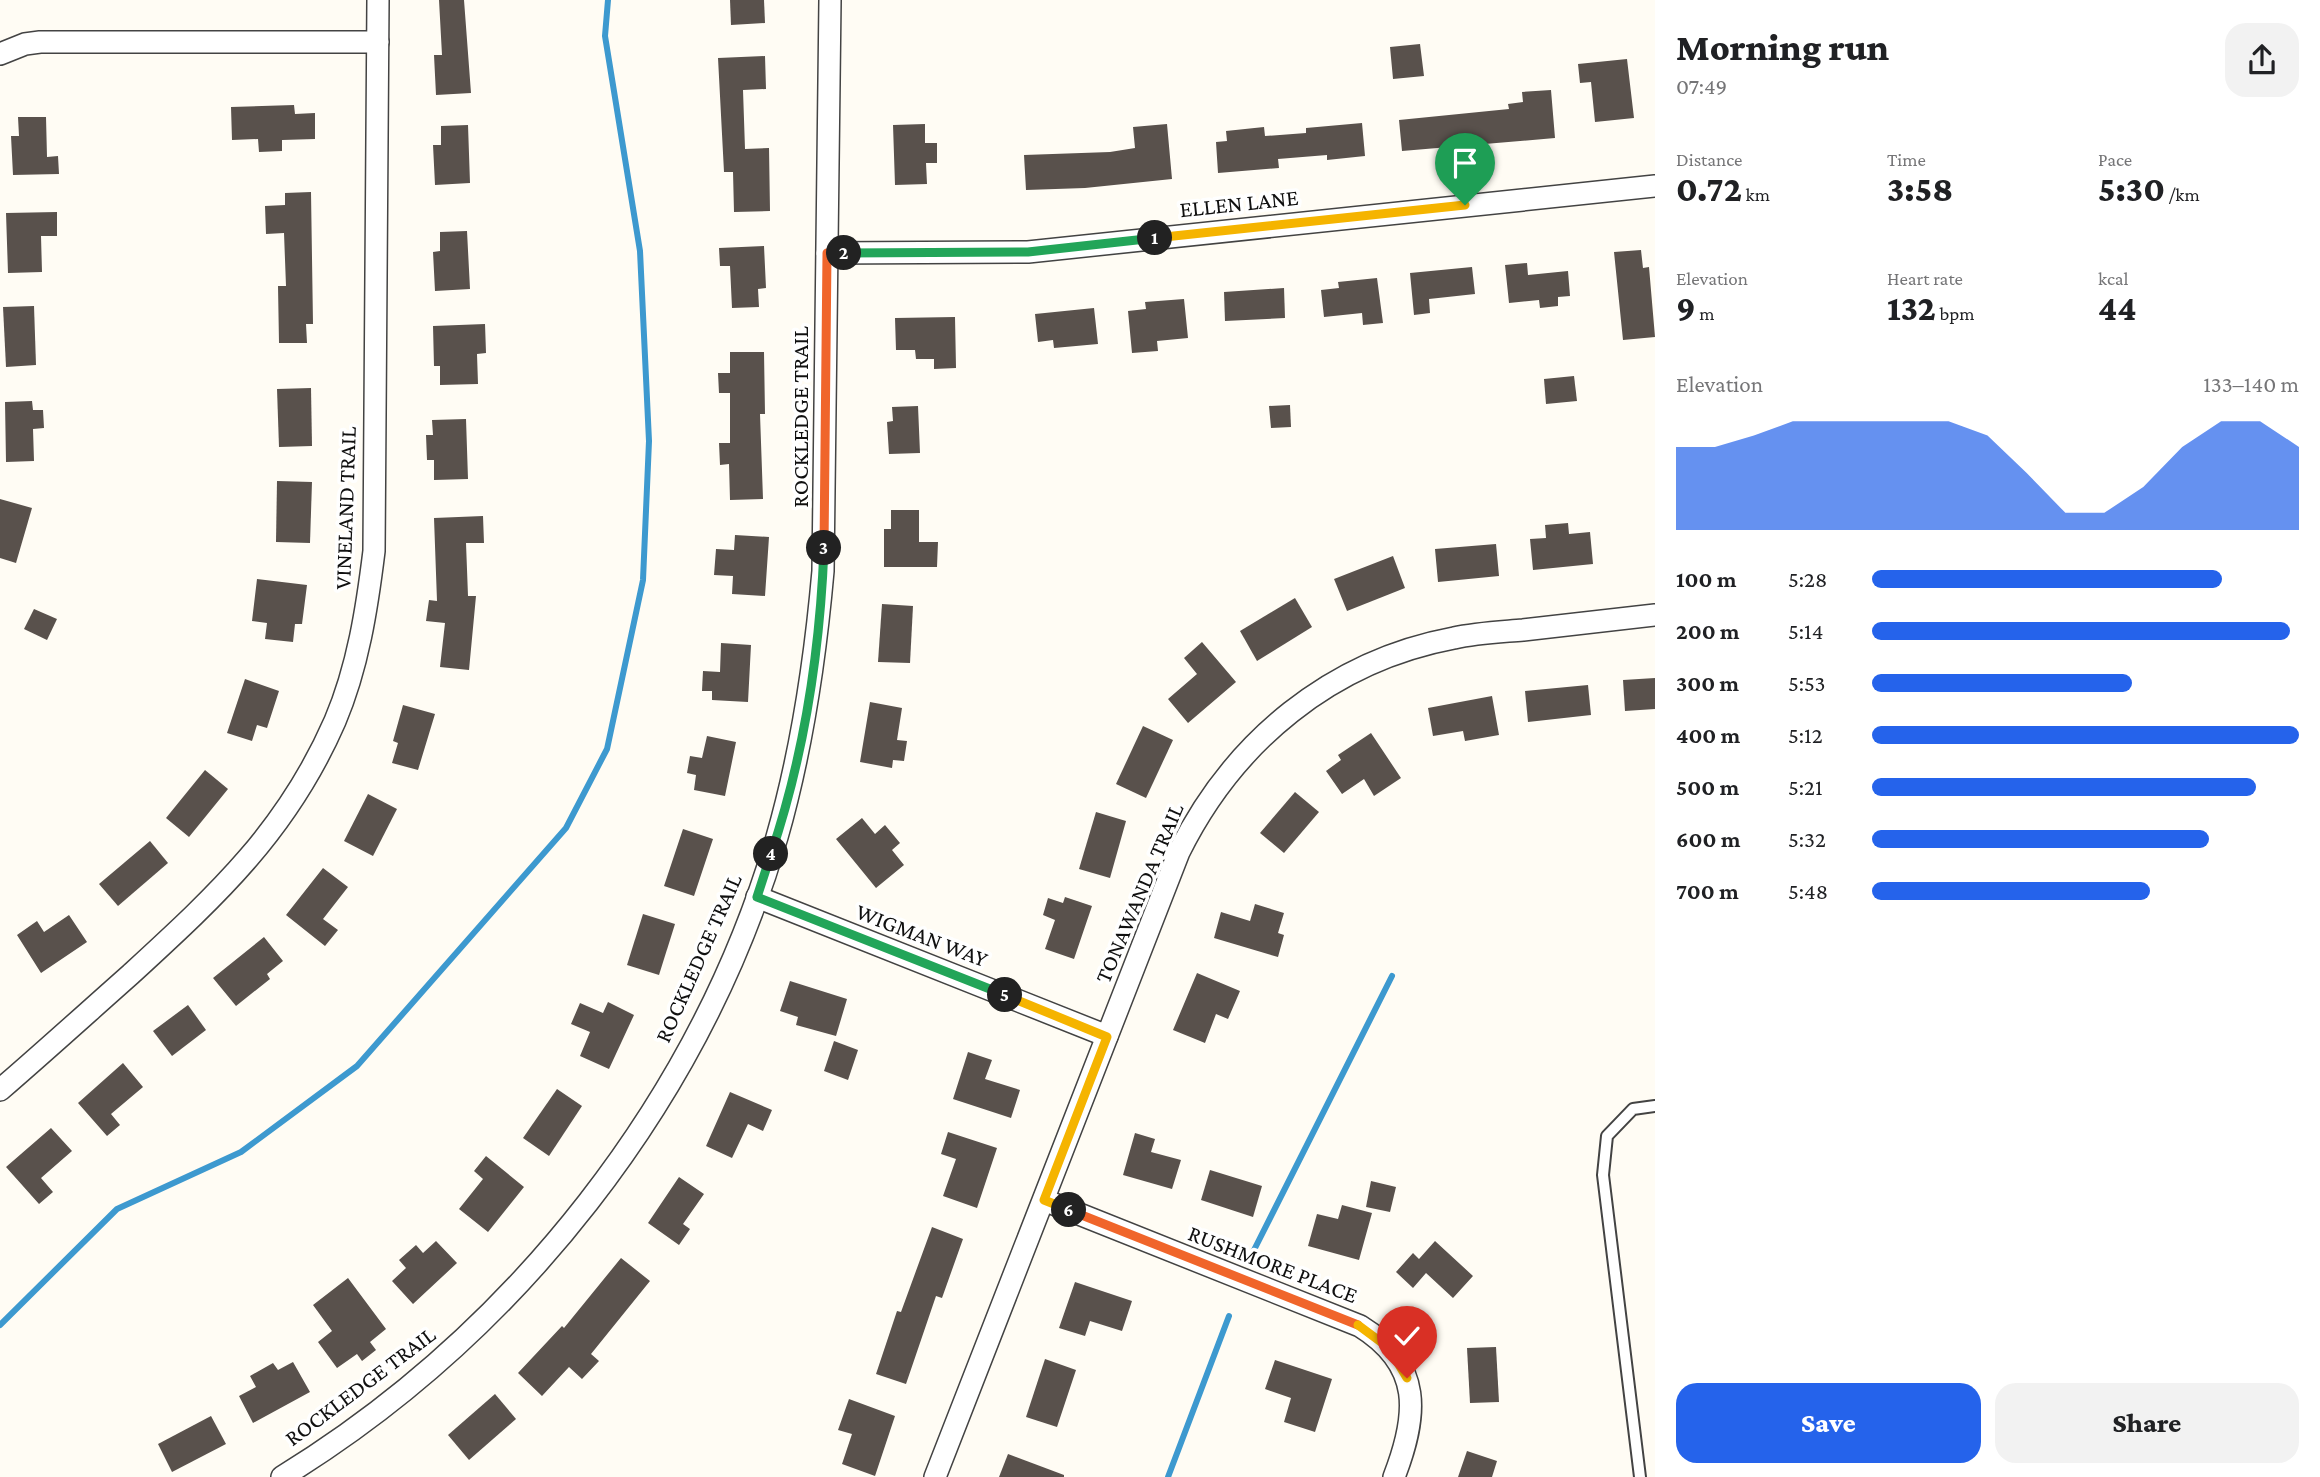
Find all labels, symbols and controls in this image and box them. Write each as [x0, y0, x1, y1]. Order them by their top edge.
button: share [2225, 23, 2299, 97]
text: Morning run [1676, 26, 1889, 68]
text: 07:49 [1676, 73, 1727, 99]
pin [1435, 133, 1495, 205]
icon: arrive [1446, 144, 1484, 182]
text: Distance [1676, 149, 1742, 170]
text: Time [1887, 149, 1926, 170]
text: Pace [2098, 149, 2132, 170]
text: 0.72 [1676, 170, 1742, 209]
text: 3:58 [1887, 170, 1953, 209]
text: 5:30 [2098, 170, 2165, 209]
street label: ELLEN LANE [1178, 184, 1300, 222]
text: km [1742, 184, 1770, 205]
text: /km [2165, 184, 2200, 205]
pin: 1 [1138, 220, 1172, 256]
text: 1 [1151, 227, 1158, 248]
pin: 2 [826, 236, 862, 270]
text: 2 [839, 242, 848, 263]
text: Elevation [1676, 268, 1748, 289]
text: Heart rate [1887, 268, 1963, 289]
text: kcal [2098, 268, 2129, 289]
text: 9 [1676, 289, 1696, 328]
text: 132 [1887, 289, 1936, 328]
text: 44 [2098, 289, 2137, 328]
text: m [1696, 303, 1714, 324]
text: bpm [1936, 303, 1975, 324]
street label: ROCKLEDGE TRAIL [787, 326, 813, 508]
text: Elevation [1676, 371, 1763, 397]
text: 133–140 m [2203, 371, 2299, 397]
street label: VINELAND TRAIL [329, 425, 361, 590]
pin: 3 [806, 530, 842, 566]
text: 3 [819, 537, 828, 558]
text: 100 m [1676, 566, 1736, 592]
text: 5:28 [1788, 566, 1827, 592]
text: 200 m [1676, 618, 1740, 644]
text: 5:14 [1788, 618, 1824, 644]
text: 300 m [1676, 670, 1739, 696]
text: 5:53 [1788, 670, 1826, 696]
text: 400 m [1676, 722, 1740, 748]
text: 5:12 [1788, 722, 1823, 748]
text: 500 m [1676, 774, 1739, 800]
text: 5:21 [1788, 774, 1823, 800]
street label: TONAWANDA TRAIL [1089, 799, 1189, 987]
text: 600 m [1676, 826, 1740, 852]
text: 5:32 [1788, 826, 1826, 852]
pin: 4 [754, 836, 788, 872]
text: 4 [765, 843, 776, 864]
street label: ROCKLEDGE TRAIL [649, 869, 747, 1046]
text: 700 m [1676, 878, 1739, 904]
text: 5:48 [1788, 878, 1828, 904]
street label: WIGMAN WAY [853, 898, 992, 972]
pin: 5 [988, 978, 1023, 1012]
text: 5 [1000, 984, 1009, 1005]
pin: 6 [1052, 1192, 1086, 1228]
text: 6 [1063, 1199, 1074, 1220]
street label: RUSHMORE PLACE [1185, 1220, 1361, 1308]
pin [1377, 1306, 1437, 1378]
icon: check [1388, 1317, 1426, 1355]
street label: ROCKLEDGE TRAIL [280, 1321, 441, 1451]
button: Save [1676, 1383, 1981, 1463]
button: Share [1995, 1383, 2299, 1463]

